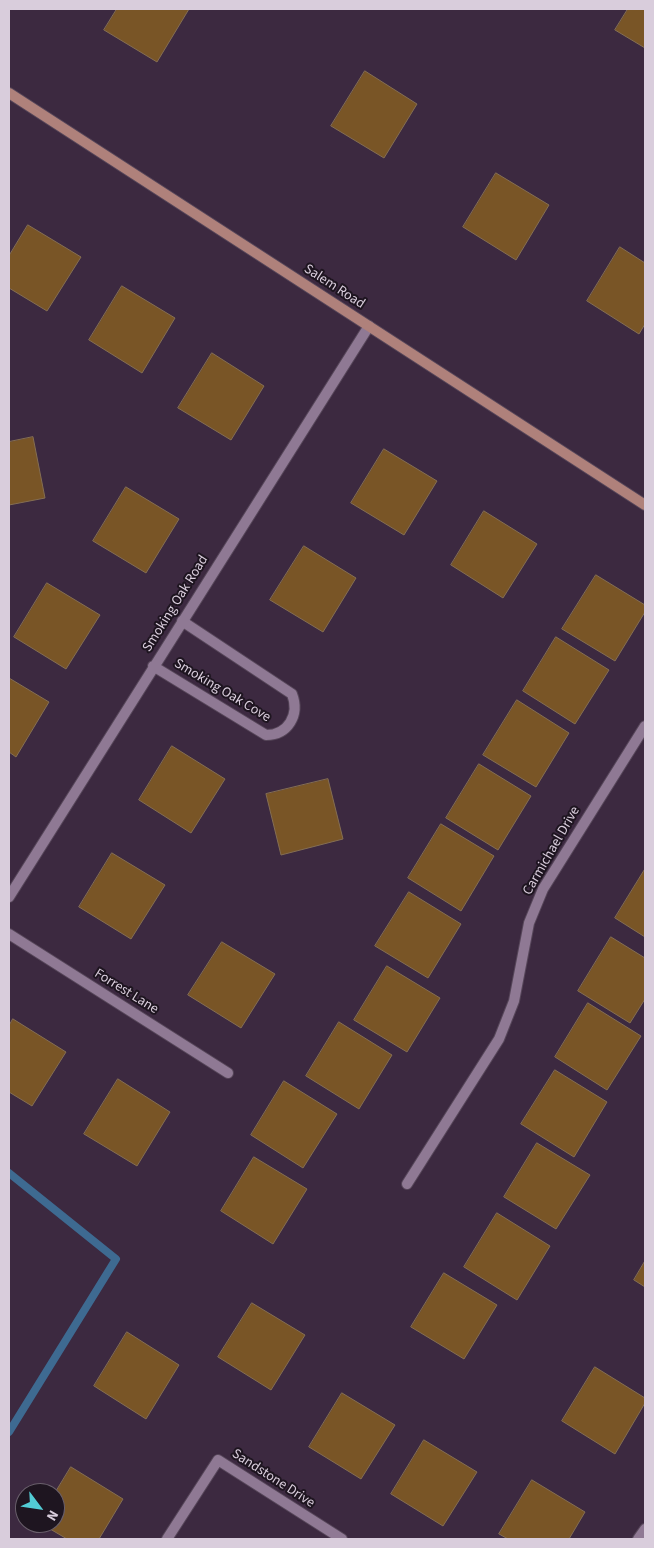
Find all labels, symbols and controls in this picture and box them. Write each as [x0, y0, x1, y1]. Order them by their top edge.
street label: Salem Road [300, 261, 368, 313]
street label: Smoking Oak Road [140, 553, 212, 655]
street label: Smoking Oak Cove [171, 656, 273, 726]
street label: Carmichael Drive [520, 804, 584, 898]
street label: Forrest Lane [91, 966, 161, 1018]
street label: Sandstone Drive [228, 1446, 318, 1512]
north arrow [15, 1483, 65, 1533]
text: N [41, 1506, 63, 1524]

